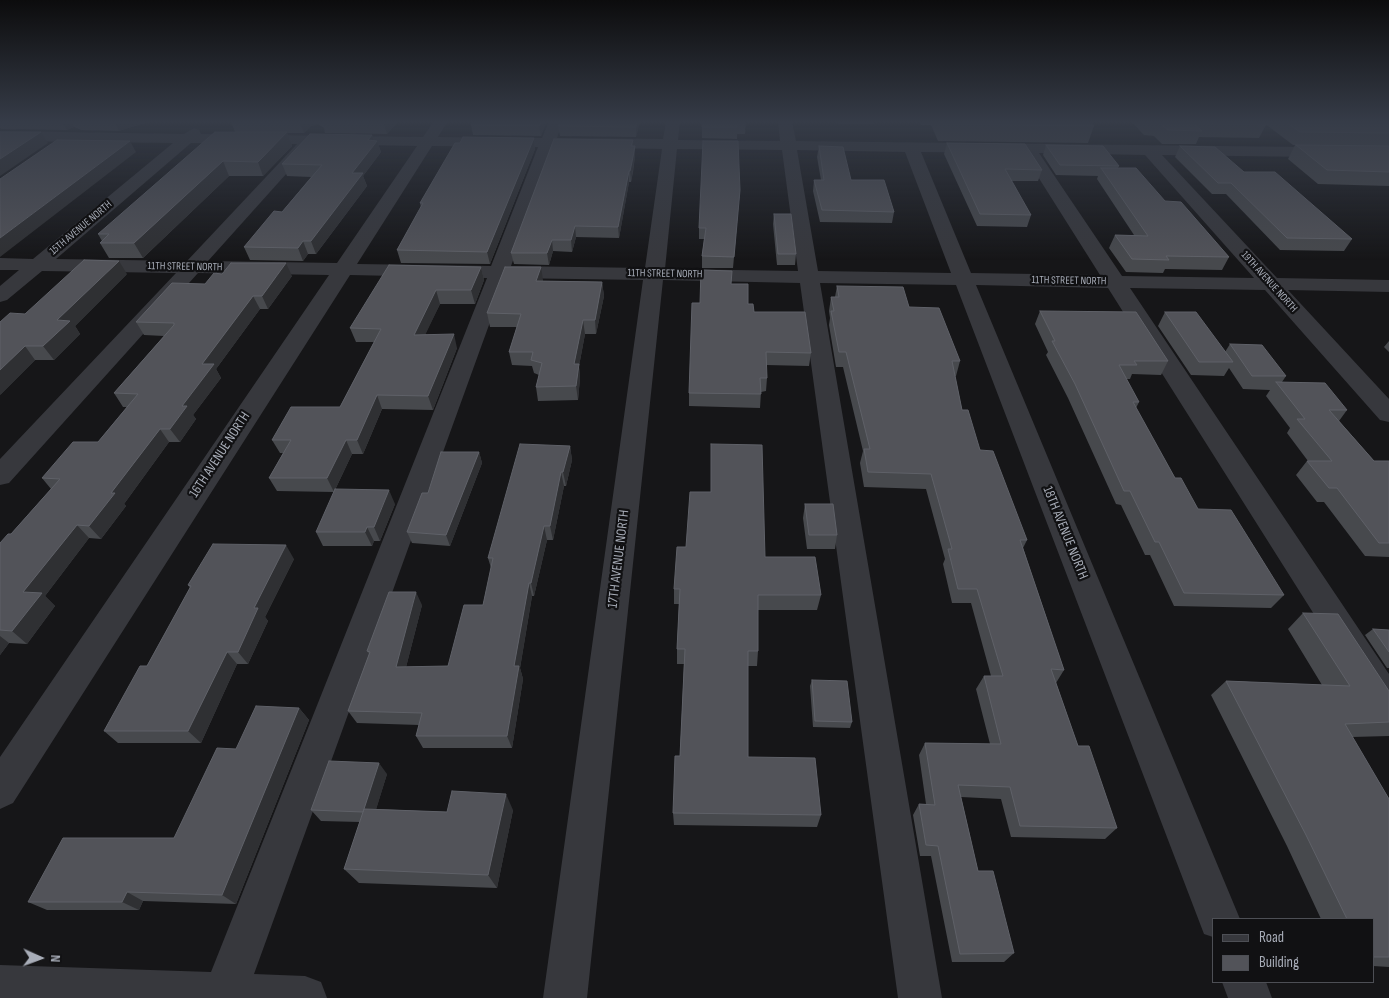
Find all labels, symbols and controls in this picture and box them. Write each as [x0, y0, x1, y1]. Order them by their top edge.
street label: 15TH AVENUE NORTH [47, 198, 115, 258]
street label: 19TH AVENUE NORTH [1238, 249, 1300, 315]
street label: 11TH STREET NORTH [147, 260, 223, 274]
street label: 11TH STREET NORTH [627, 267, 703, 281]
street label: 11TH STREET NORTH [1031, 274, 1107, 288]
street label: 16TH AVENUE NORTH [186, 409, 254, 501]
street label: 18TH AVENUE NORTH [1039, 484, 1091, 582]
street label: 17TH AVENUE NORTH [605, 509, 633, 609]
legend [1212, 918, 1374, 983]
text: Road [1259, 928, 1284, 947]
north arrow [15, 933, 65, 983]
text: Building [1259, 953, 1299, 972]
text: N [47, 954, 64, 963]

